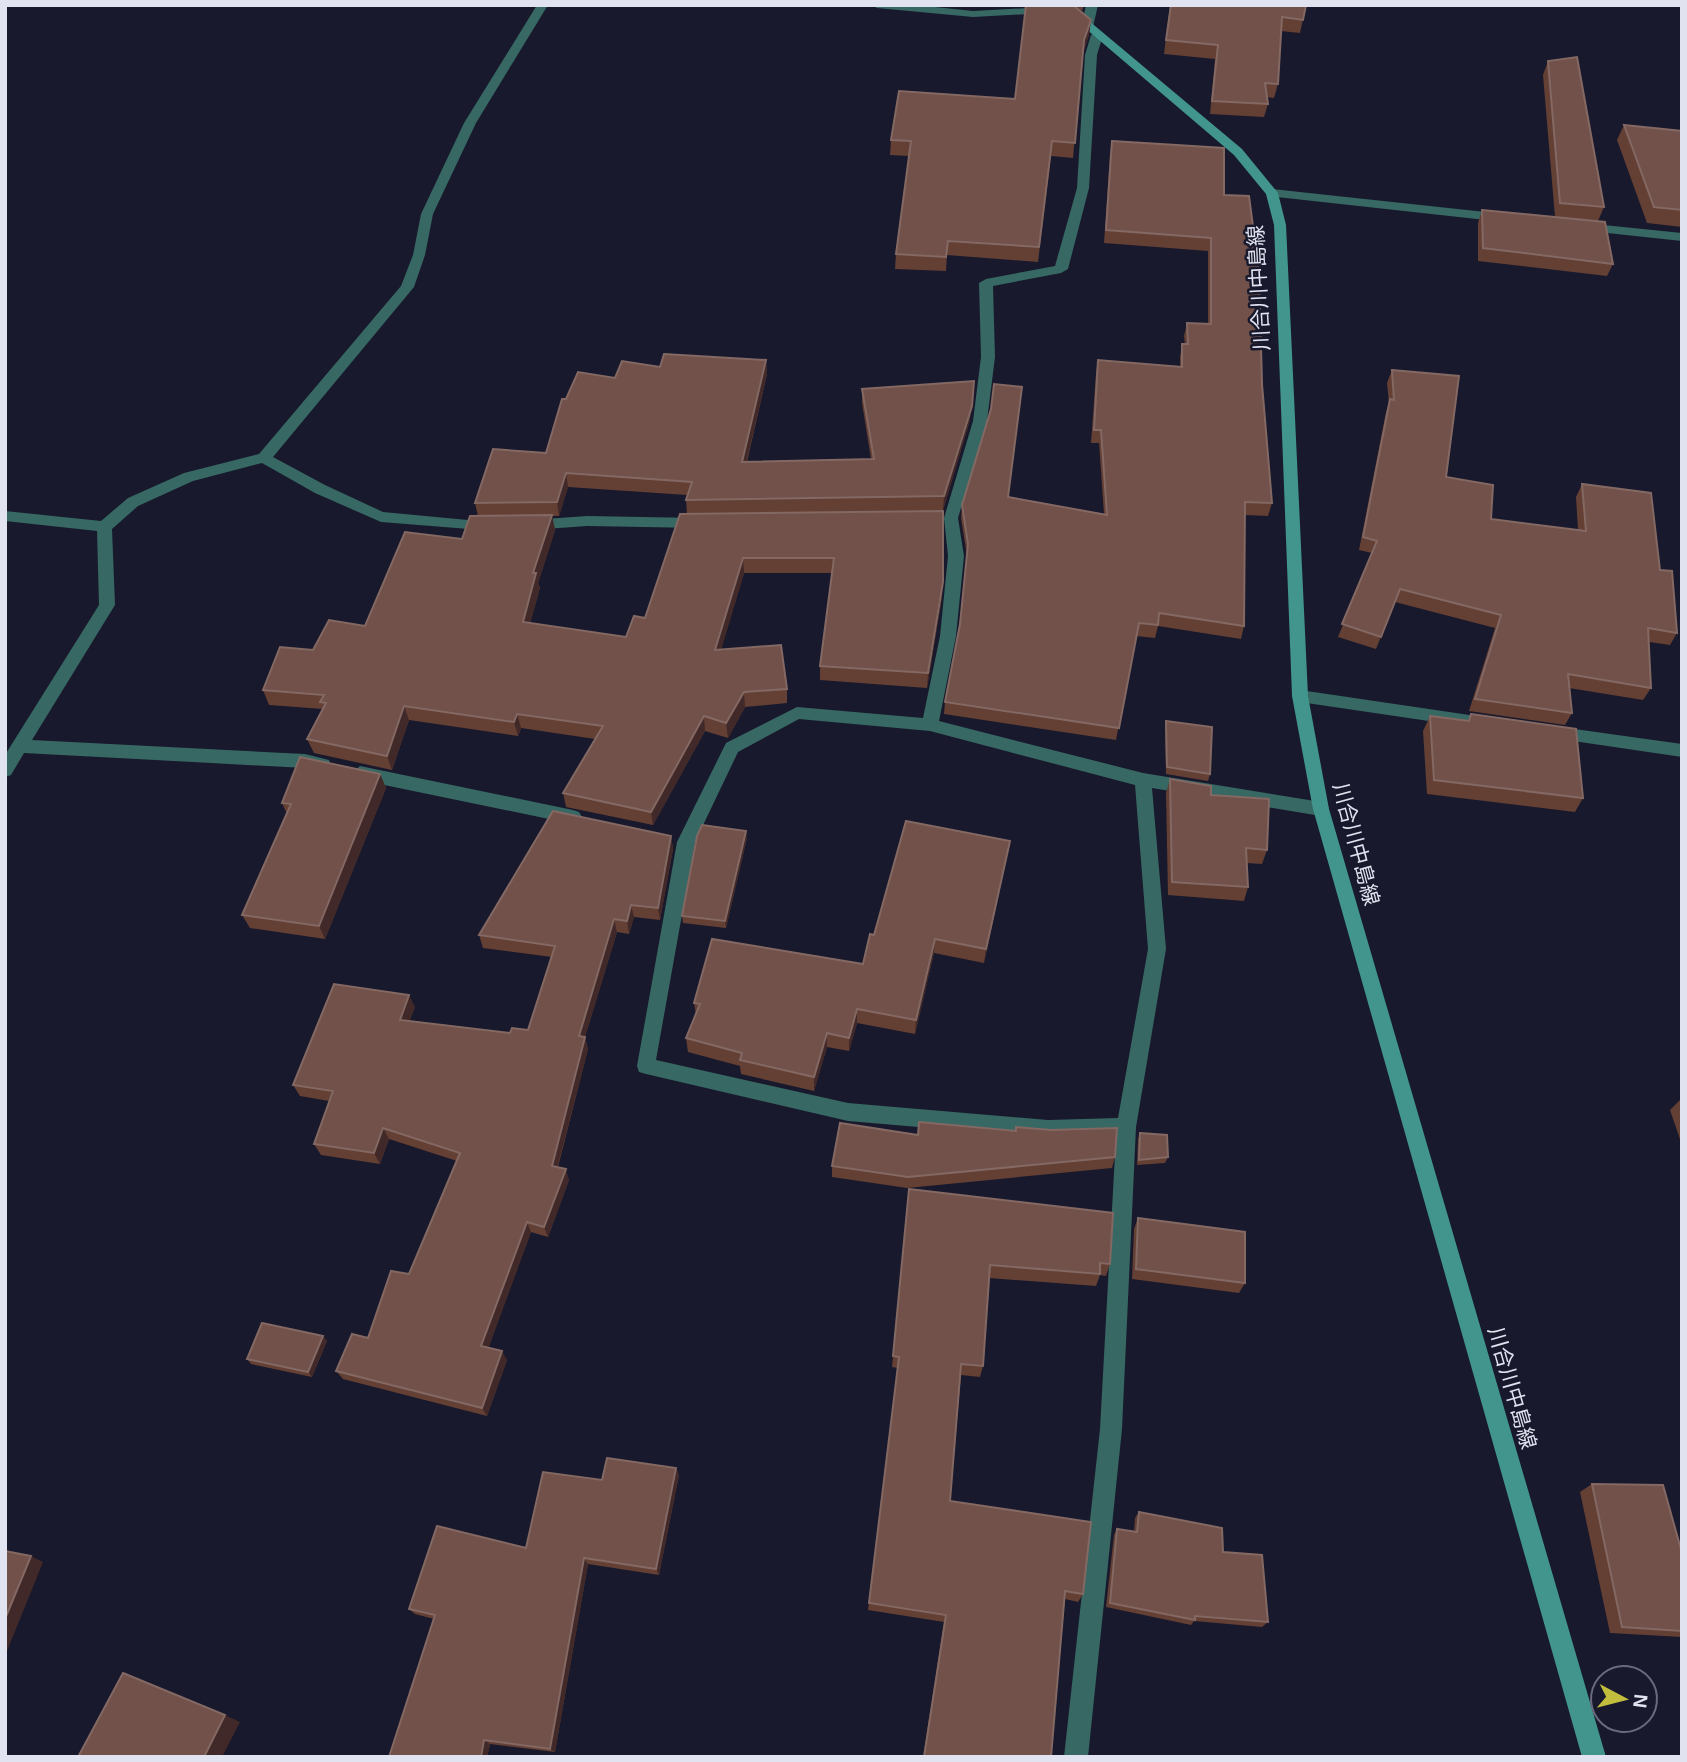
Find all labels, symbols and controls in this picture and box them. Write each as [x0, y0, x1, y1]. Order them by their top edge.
street label: 川合川中島線 [1244, 225, 1273, 352]
street label: 川合川中島線 [1329, 780, 1384, 908]
street label: 川合川中島線 [1484, 1324, 1541, 1452]
north arrow [1589, 1664, 1659, 1734]
text: N [1629, 1693, 1652, 1709]

